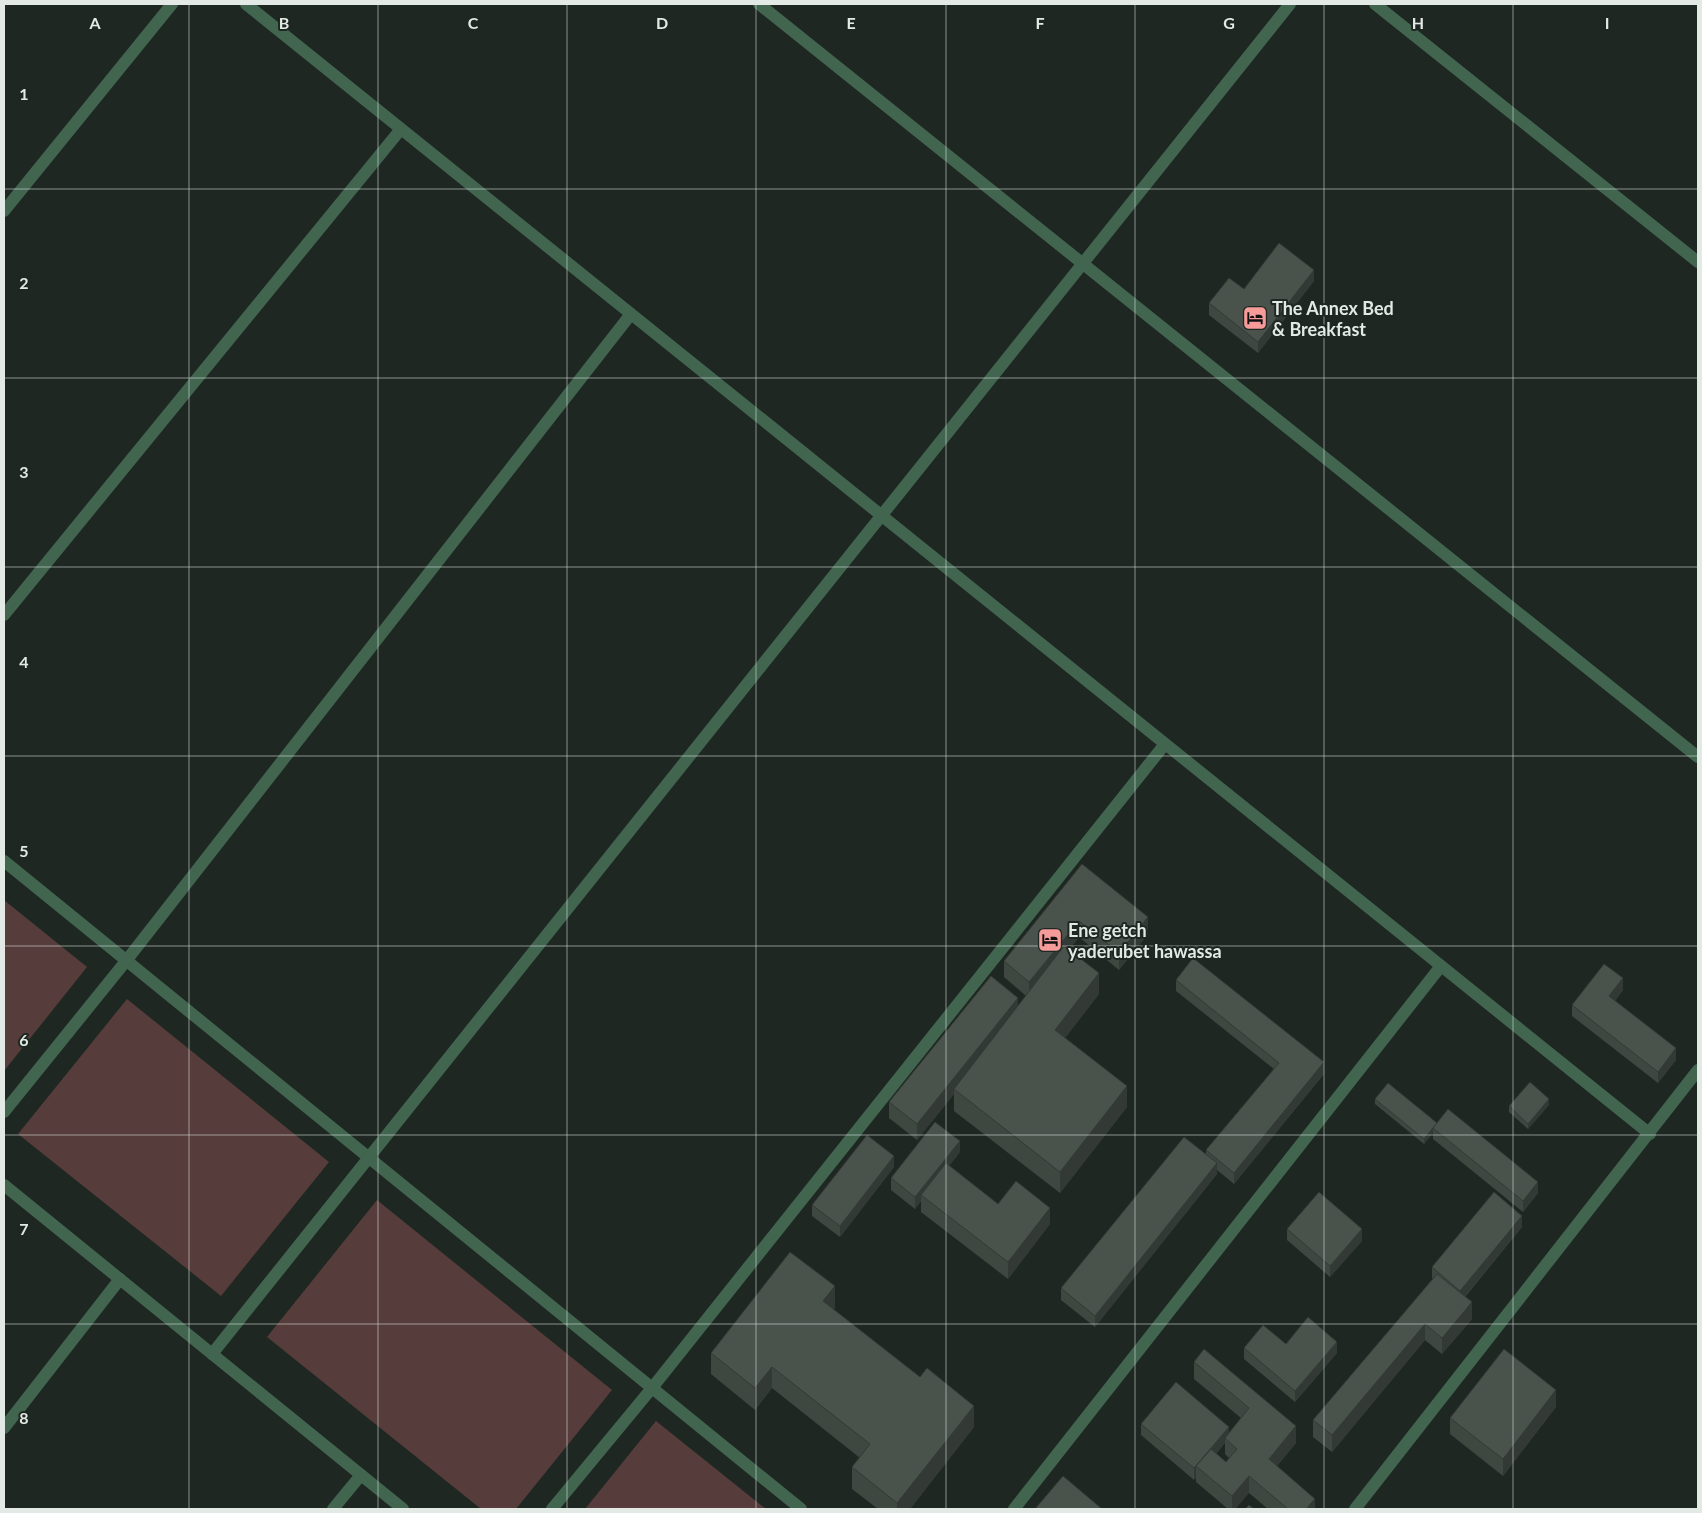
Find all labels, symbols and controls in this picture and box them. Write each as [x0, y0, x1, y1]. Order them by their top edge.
text: A [88, 13, 101, 32]
text: B [279, 13, 289, 32]
text: C [468, 13, 479, 32]
text: D [656, 13, 668, 32]
text: E [846, 13, 856, 32]
text: F [1035, 13, 1045, 32]
text: G [1223, 13, 1235, 32]
text: H [1412, 13, 1424, 32]
text: I [1605, 13, 1609, 32]
text: 1 [19, 84, 29, 103]
text: 2 [19, 273, 29, 292]
place label: The Annex Bed & Breakfast [1272, 297, 1394, 340]
hotel icon: The Annex Bed & Breakfast [1242, 305, 1268, 331]
text: 3 [19, 462, 29, 481]
text: 4 [19, 652, 29, 671]
text: 5 [19, 841, 29, 860]
place label: Ene getch yaderubet hawassa [1068, 919, 1222, 962]
hotel icon: Ene getch yaderubet hawassa [1037, 927, 1063, 953]
text: 6 [19, 1030, 29, 1049]
text: 7 [19, 1219, 29, 1238]
text: 8 [19, 1408, 29, 1427]

